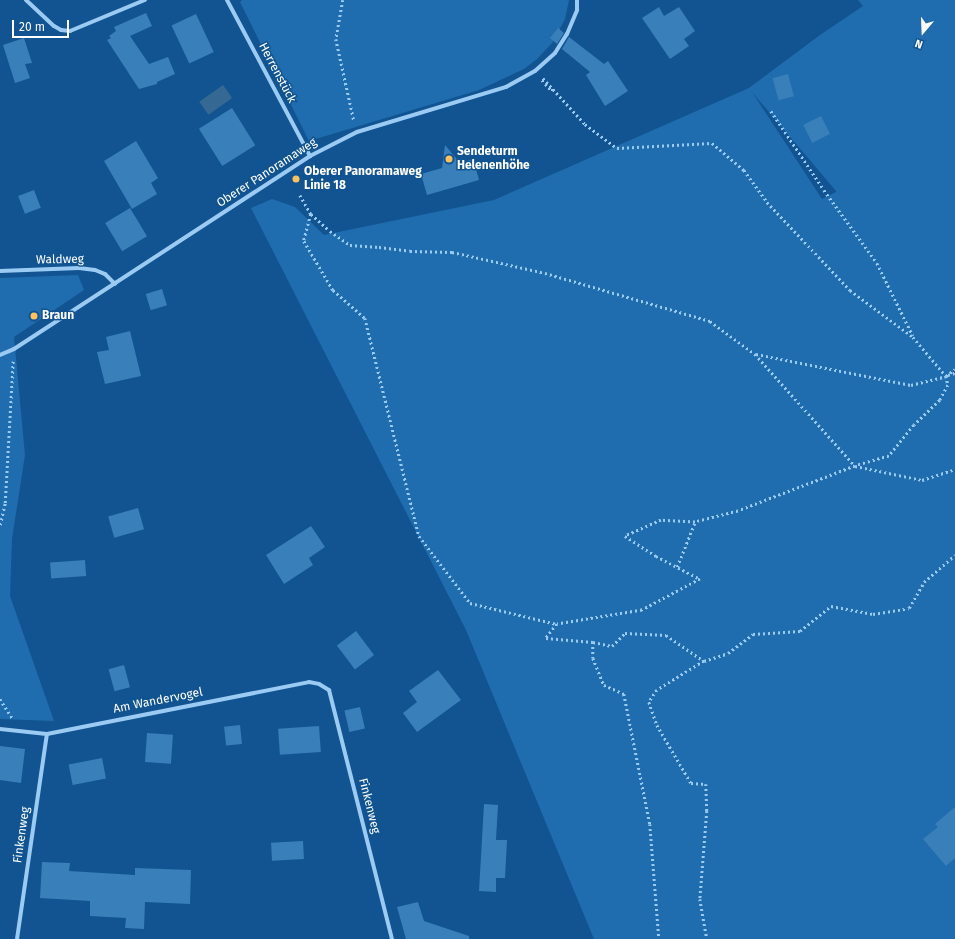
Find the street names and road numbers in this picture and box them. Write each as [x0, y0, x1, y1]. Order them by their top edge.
street label: Herrenstück [255, 40, 299, 106]
street label: Oberer Panoramaweg [214, 135, 320, 211]
street label: Waldweg [36, 252, 84, 268]
street label: Am Wandervogel [112, 685, 204, 717]
street label: Finkenweg [355, 777, 383, 835]
street label: Finkenweg [11, 806, 33, 864]

